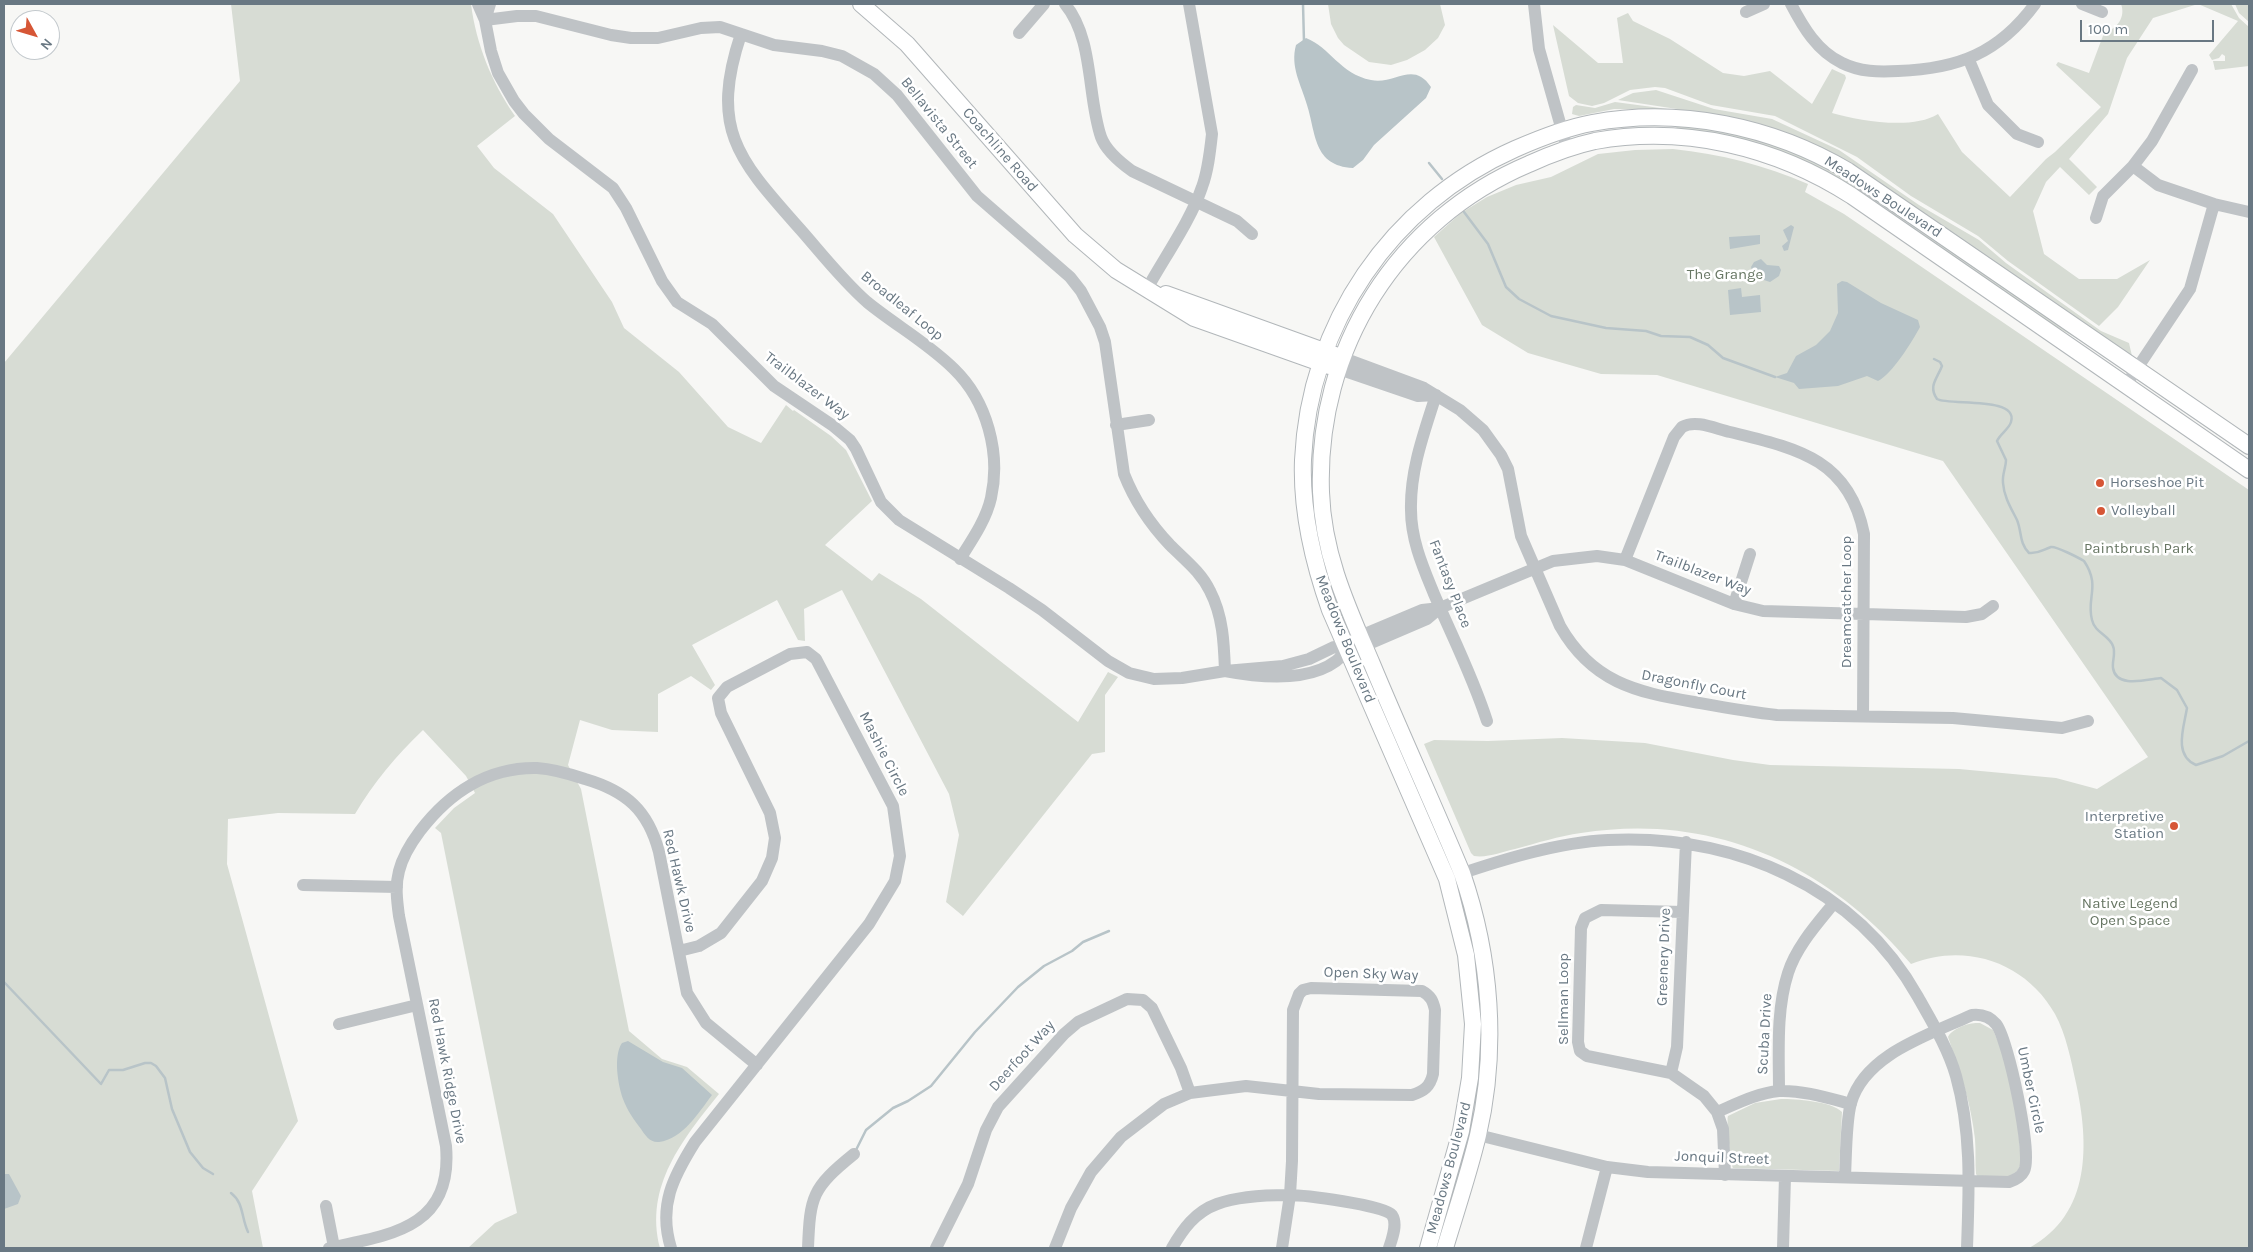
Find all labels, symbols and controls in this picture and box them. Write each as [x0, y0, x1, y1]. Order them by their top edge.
north arrow [10, 10, 60, 60]
scale bar [2083, 10, 2217, 42]
text: 100 m [2088, 20, 2128, 38]
text: N [37, 35, 56, 53]
street label: Bellavista Street [897, 74, 981, 172]
street label: Coachline Road [958, 104, 1042, 196]
street label: Meadows Boulevard [1821, 152, 1945, 242]
park label: The Grange [1687, 266, 1763, 284]
street label: Broadleaf Loop [857, 267, 947, 345]
street label: Trailblazer Way [761, 348, 853, 424]
place label: Horseshoe Pit [2110, 474, 2204, 492]
marker: Horseshoe Pit [2094, 477, 2106, 489]
place label: Volleyball [2111, 502, 2176, 520]
marker: Volleyball [2095, 505, 2107, 517]
street label: Dreamcatcher Loop [1838, 536, 1856, 668]
street label: Fantasy Place [1425, 537, 1475, 631]
park label: Paintbrush Park [2084, 540, 2194, 558]
street label: Trailblazer Way [1652, 546, 1754, 600]
street label: Meadows Boulevard [1311, 572, 1379, 706]
street label: Dragonfly Court [1640, 666, 1748, 704]
street label: Mashie Circle [855, 709, 913, 799]
place label: Interpretive Station [2085, 808, 2164, 843]
marker: Interpretive Station [2168, 820, 2180, 832]
street label: Red Hawk Drive [658, 828, 700, 934]
park label: Native Legend Open Space [2082, 895, 2178, 930]
street label: Greenery Drive [1653, 908, 1675, 1006]
street label: Sellman Loop [1555, 953, 1573, 1045]
street label: Open Sky Way [1323, 963, 1419, 985]
street label: Scuba Drive [1754, 993, 1776, 1075]
street label: Red Hawk Ridge Drive [424, 997, 470, 1145]
street label: Deerfoot Way [985, 1017, 1059, 1095]
street label: Umber Circle [2013, 1045, 2049, 1135]
street label: Meadows Boulevard [1423, 1100, 1475, 1236]
street label: Jonquil Street [1674, 1147, 1770, 1169]

